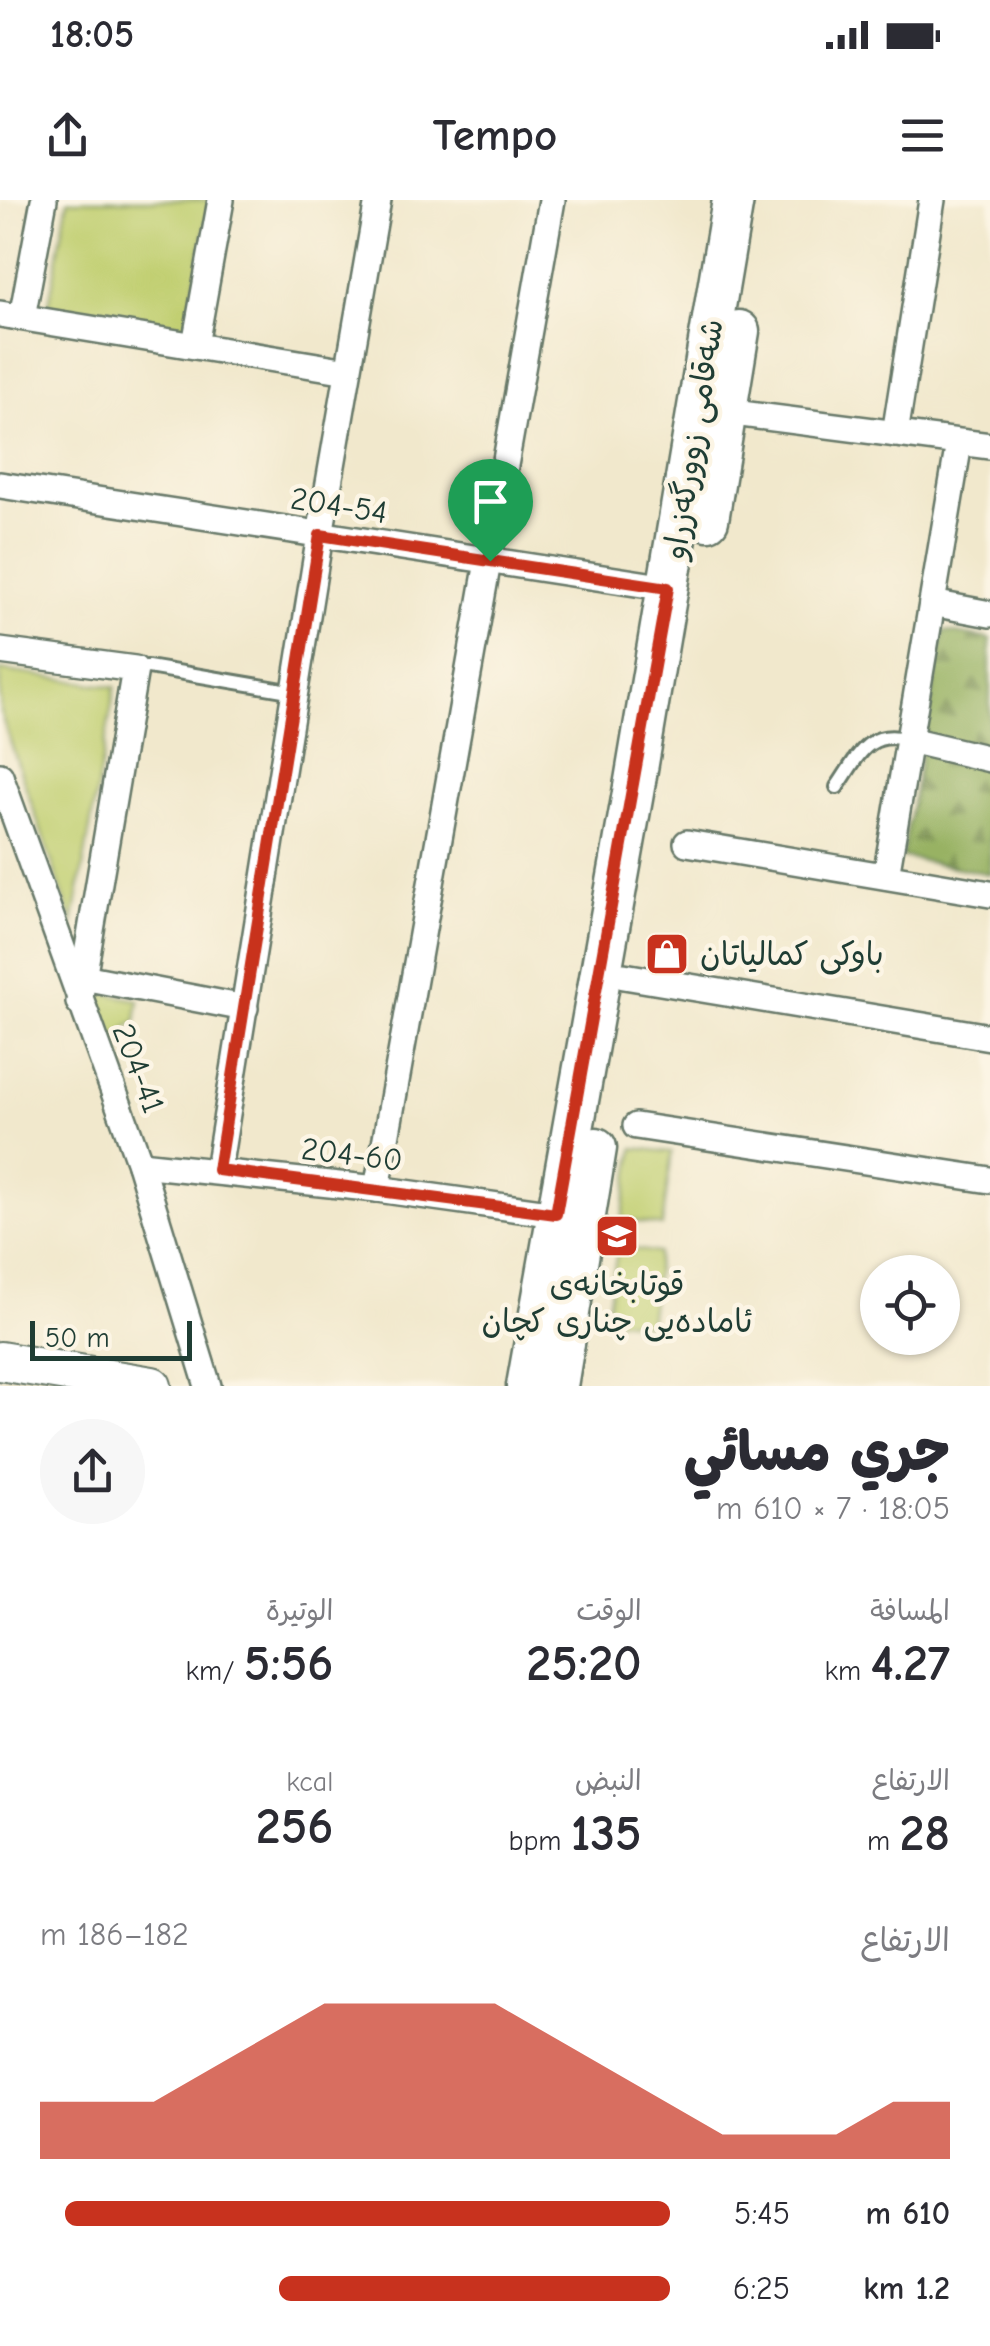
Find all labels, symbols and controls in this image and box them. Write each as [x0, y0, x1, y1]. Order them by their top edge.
text: 18:05 [50, 13, 134, 57]
icon: share [40, 108, 95, 163]
icon: menu [895, 108, 950, 163]
text: Tempo [433, 109, 557, 161]
street label: شەقامی زوورگەزراو [656, 316, 733, 564]
pin [448, 459, 533, 562]
icon: arrive [463, 474, 518, 529]
street label: 204-54 [288, 480, 390, 531]
shop icon: باوکی کمالیاتان [644, 931, 690, 977]
place label: باوکی کمالیاتان [700, 936, 884, 975]
street label: 204-41 [105, 1018, 172, 1118]
street label: 204-60 [299, 1130, 405, 1179]
school or university icon: قوتابخانەی ئامادەیی چناری کچان [594, 1213, 640, 1259]
map controls [860, 1255, 960, 1355]
button: locate [860, 1255, 960, 1355]
place label: قوتابخانەی ئامادەیی چناری کچان [481, 1266, 753, 1342]
scale bar [30, 1316, 192, 1360]
text: 50 m [45, 1322, 110, 1354]
button: share [40, 1419, 145, 1524]
text: جري مسائي [684, 1420, 950, 1484]
text: 18:05 · 7 × 610 m [716, 1490, 950, 1527]
text: الوتيرة [266, 1595, 333, 1627]
text: الوقت [576, 1595, 642, 1627]
text: المسافة [870, 1595, 950, 1627]
text: 5:56 [244, 1635, 333, 1693]
text: 25:20 [526, 1635, 642, 1693]
text: 4.27 [871, 1635, 950, 1693]
text: /km [185, 1655, 244, 1687]
text: km [825, 1655, 871, 1687]
text: النبض [575, 1765, 642, 1797]
text: الارتفاع [871, 1765, 950, 1797]
text: kcal [286, 1766, 333, 1798]
text: 256 [256, 1798, 333, 1856]
text: 135 [571, 1805, 642, 1863]
text: 28 [900, 1805, 950, 1863]
text: bpm [508, 1825, 571, 1857]
text: m [867, 1825, 900, 1857]
text: 182–186 m [40, 1916, 189, 1953]
text: الارتفاع [860, 1922, 950, 1959]
text: 5:45 [734, 2195, 790, 2232]
text: 610 m [865, 2195, 950, 2232]
text: 6:25 [733, 2270, 790, 2307]
text: 1.2 km [863, 2270, 950, 2307]

